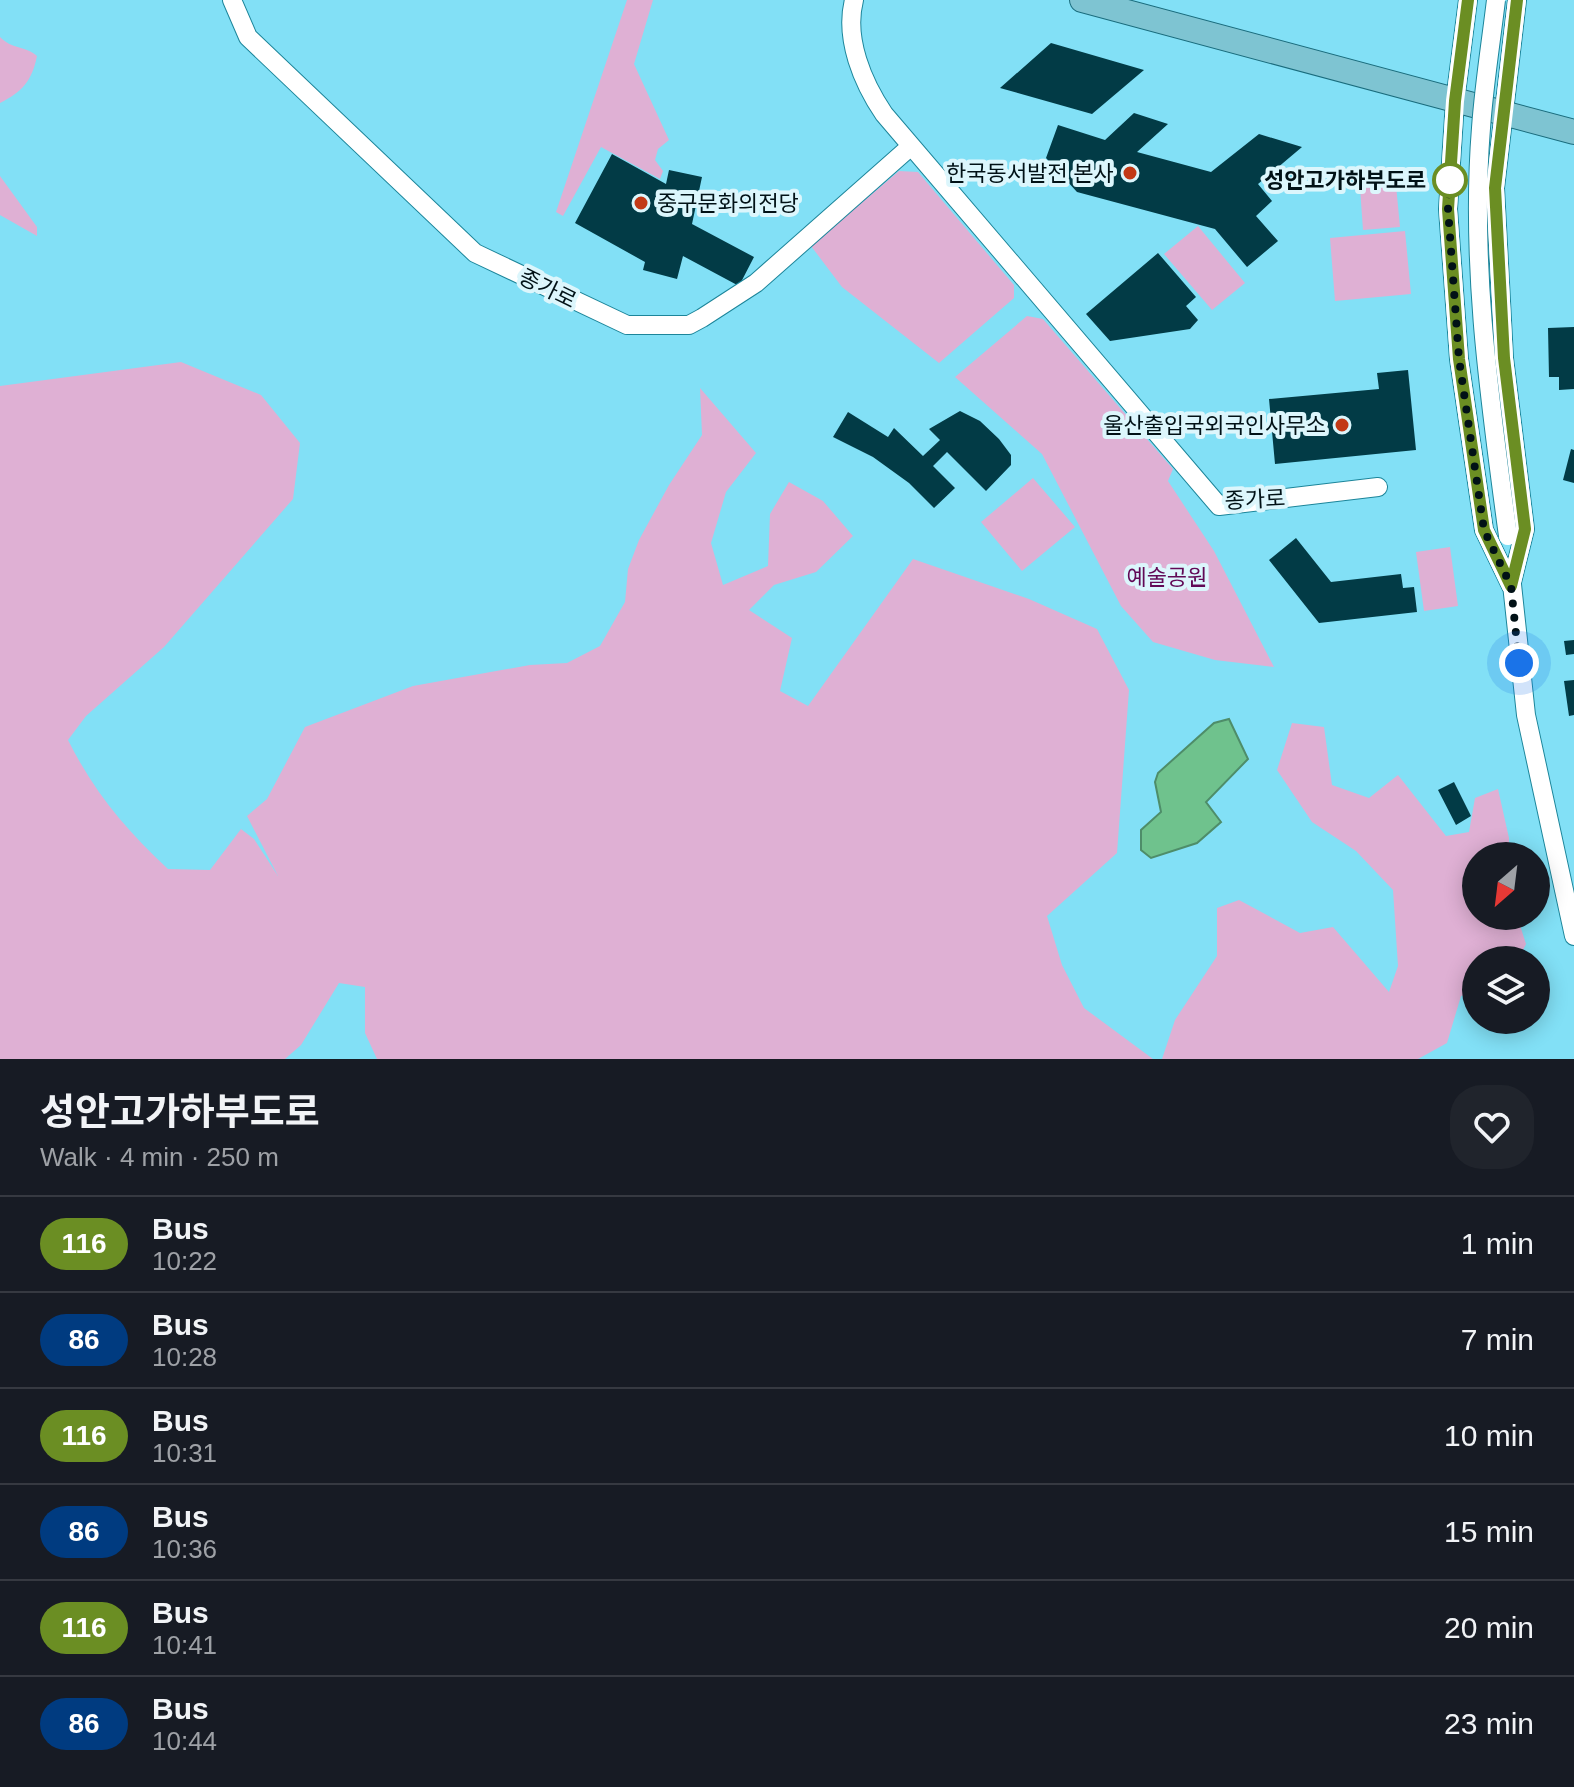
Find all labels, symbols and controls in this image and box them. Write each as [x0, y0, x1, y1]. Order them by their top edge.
place label: 한국동서발전 본사 [946, 161, 1114, 186]
marker: 성안고가하부도로 [1433, 163, 1467, 197]
marker: 한국동서발전 본사 [1121, 164, 1139, 182]
place label: 성안고가하부도로 [1264, 168, 1426, 193]
place label: 중구문화의전당 [657, 191, 799, 216]
marker: 중구문화의전당 [632, 194, 650, 212]
street label: 종가로 [515, 264, 581, 313]
place label: 울산출입국외국인사무소 [1103, 413, 1326, 438]
marker: 울산출입국외국인사무소 [1333, 416, 1351, 434]
street label: 종가로 [1224, 485, 1286, 514]
park label: 예술공원 [1127, 565, 1207, 590]
your location [1499, 643, 1539, 683]
north arrow [1462, 842, 1550, 930]
map controls [1462, 842, 1550, 1034]
button: layers [1462, 946, 1550, 1034]
button: heart [1450, 1085, 1534, 1169]
text: 성안고가하부도로 [40, 1091, 320, 1133]
text: Walk · 4 min · 250 m [40, 1142, 279, 1172]
text: Bus [152, 1212, 209, 1245]
text: 1 min [1461, 1227, 1534, 1260]
text: 116 [61, 1228, 107, 1259]
text: 10:22 [152, 1246, 217, 1276]
text: Bus [152, 1308, 209, 1341]
text: 7 min [1461, 1323, 1534, 1356]
text: 86 [68, 1324, 100, 1355]
text: 10:28 [152, 1342, 217, 1372]
text: Bus [152, 1404, 209, 1437]
text: 10 min [1444, 1419, 1534, 1452]
text: 116 [61, 1420, 107, 1451]
text: 10:31 [152, 1438, 217, 1468]
text: Bus [152, 1500, 209, 1533]
text: 15 min [1444, 1515, 1534, 1548]
text: 86 [68, 1516, 100, 1547]
text: 10:36 [152, 1534, 217, 1564]
text: Bus [152, 1596, 209, 1629]
text: 20 min [1444, 1611, 1534, 1644]
text: 116 [61, 1612, 107, 1643]
text: 10:41 [152, 1630, 217, 1660]
text: Bus [152, 1692, 209, 1725]
text: 23 min [1444, 1707, 1534, 1740]
text: 86 [68, 1708, 100, 1739]
text: 10:44 [152, 1726, 217, 1756]

